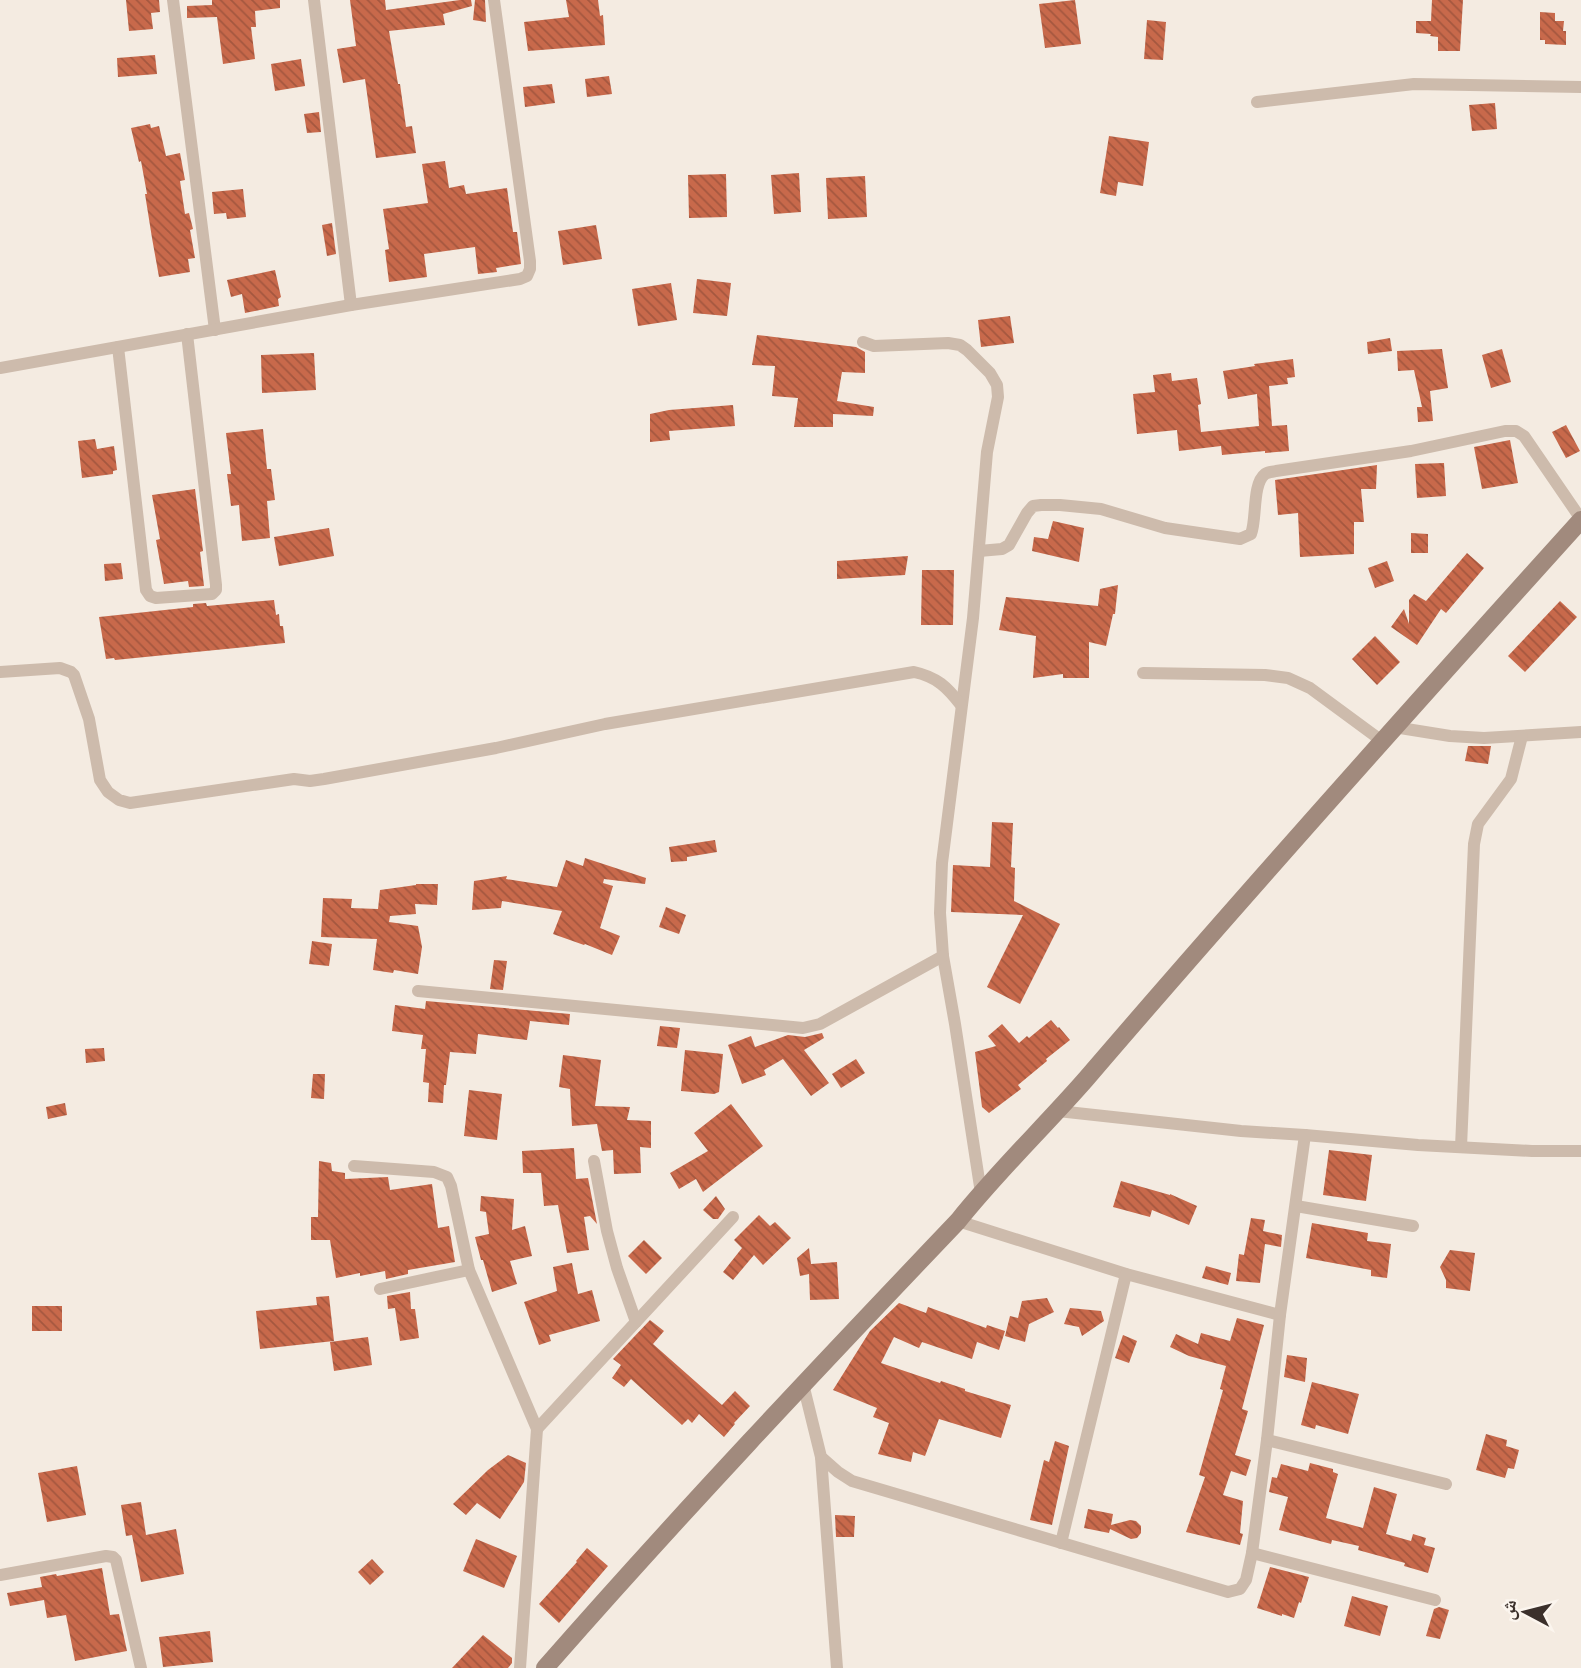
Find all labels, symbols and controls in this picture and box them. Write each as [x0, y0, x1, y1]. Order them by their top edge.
north arrow [1490, 1577, 1560, 1647]
text: ش [1499, 1599, 1521, 1621]

